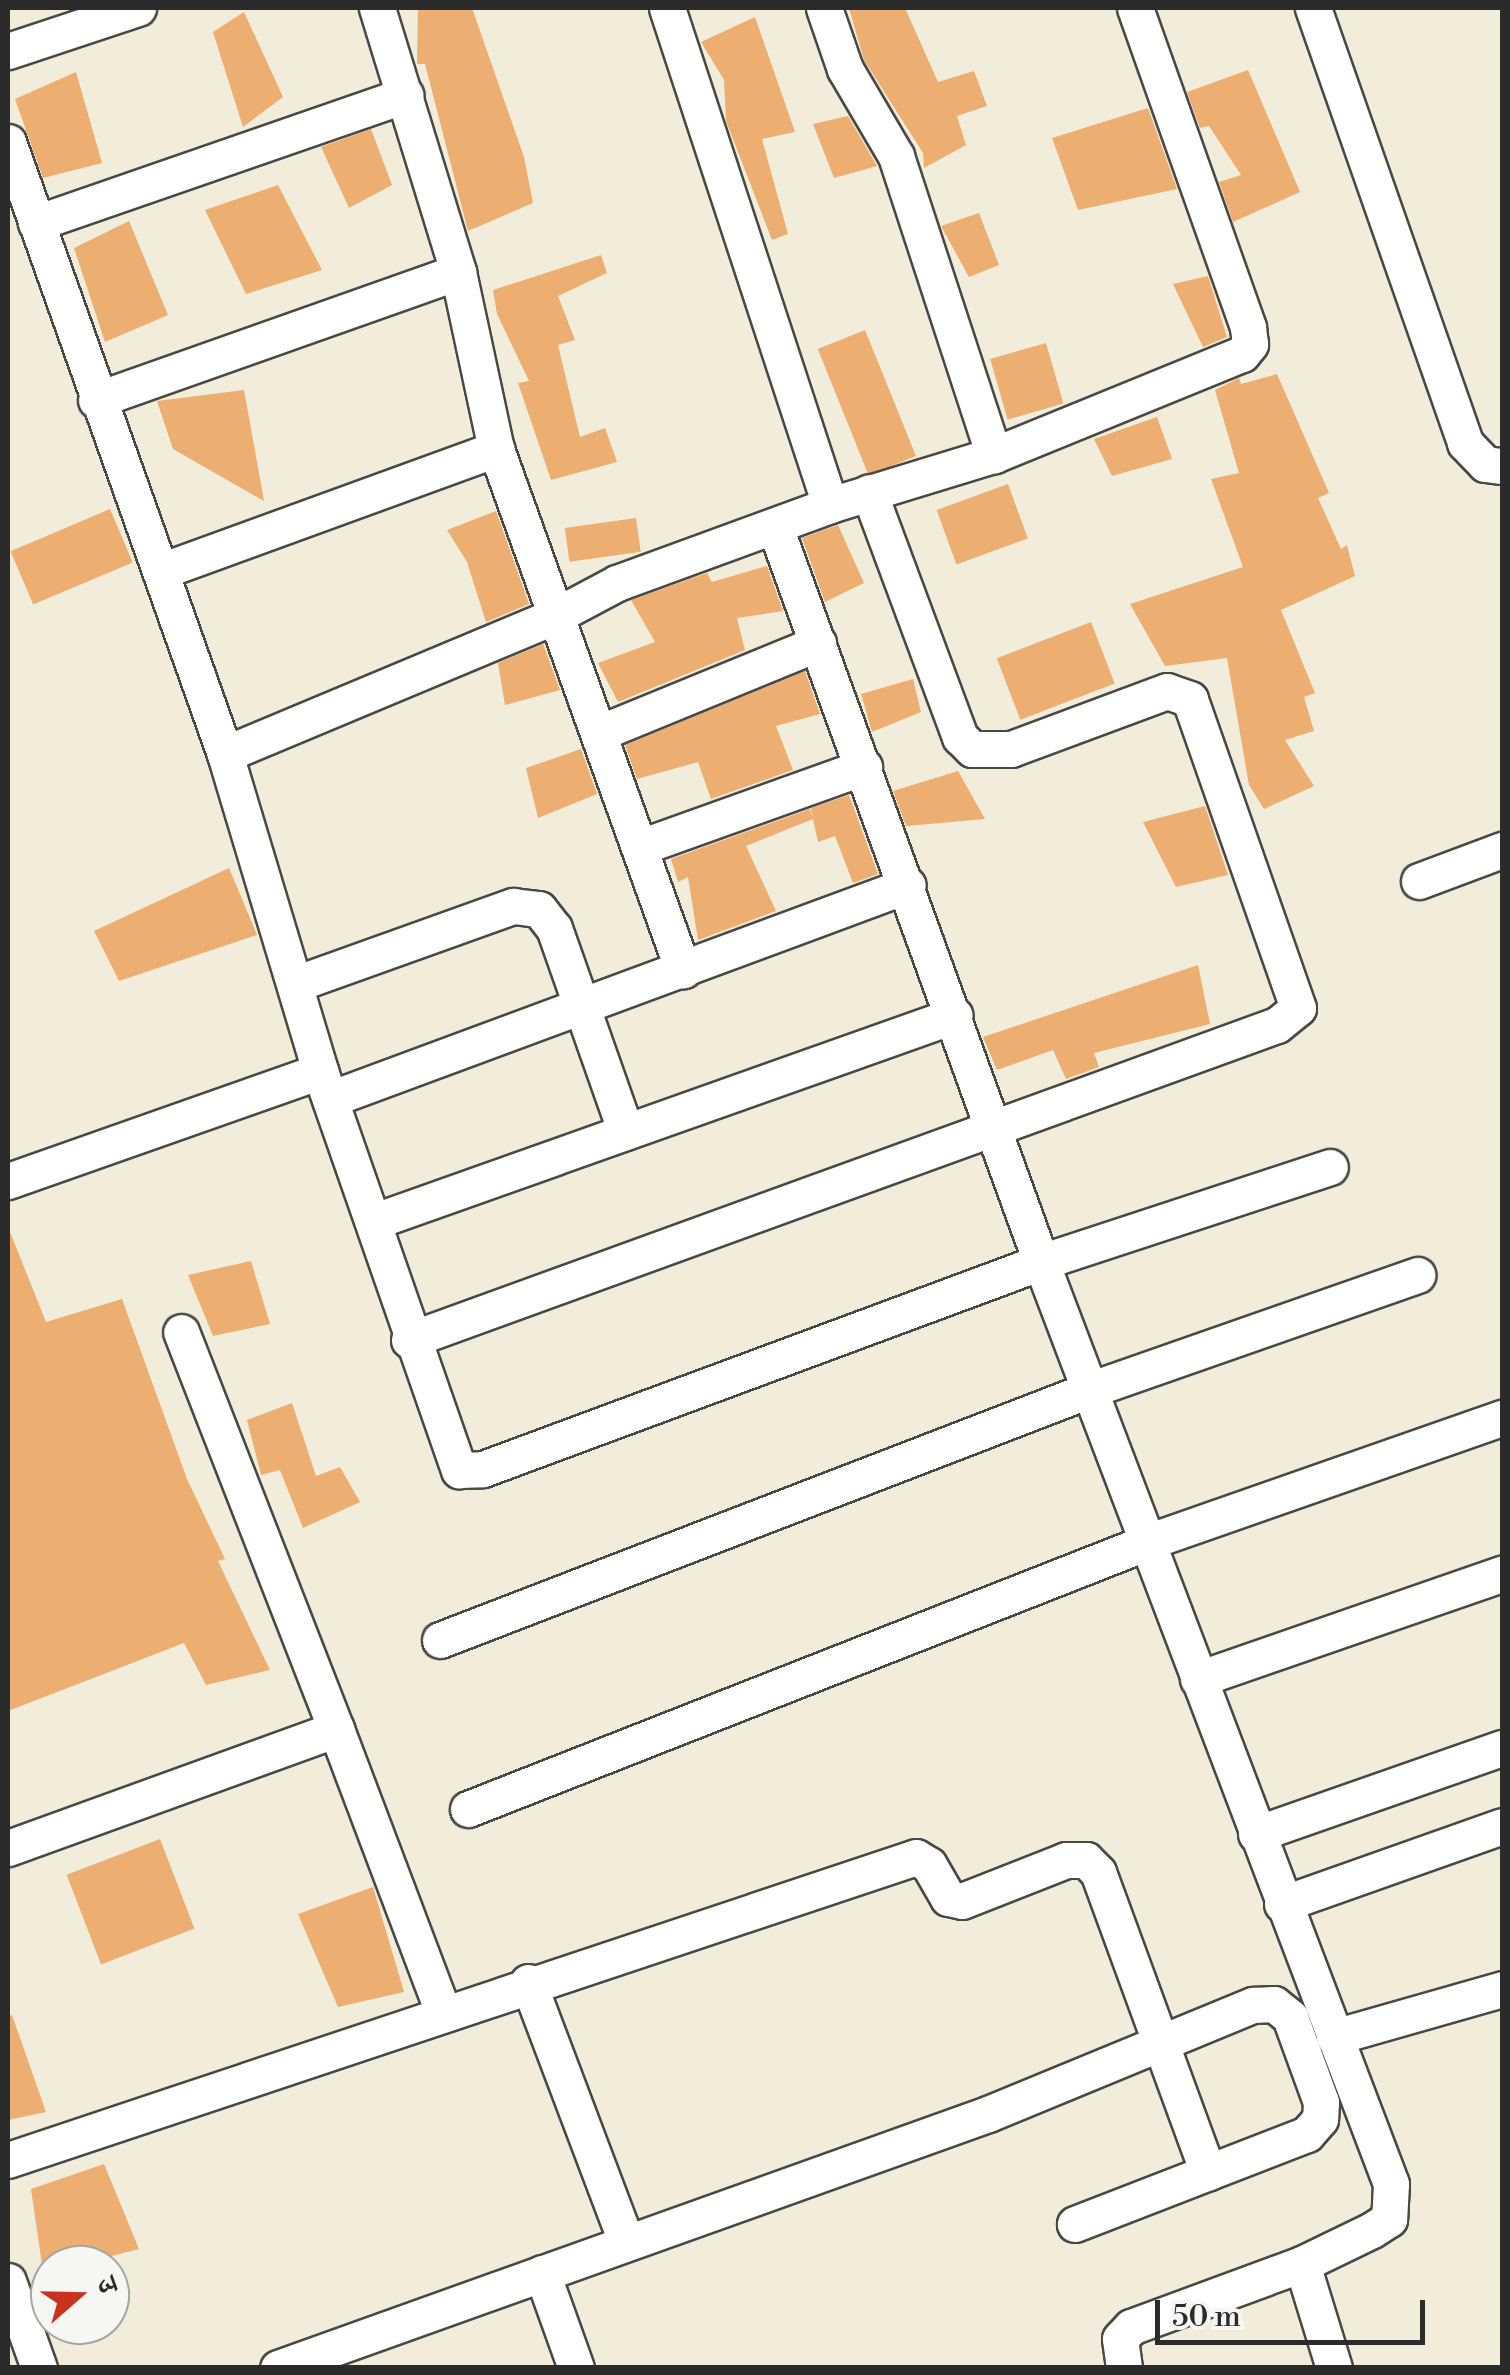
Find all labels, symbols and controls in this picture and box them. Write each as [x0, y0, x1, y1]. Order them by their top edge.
north arrow [30, 2245, 130, 2345]
text: उ [88, 2273, 126, 2298]
scale bar [1160, 2280, 1430, 2342]
text: 50 m [1172, 2298, 1241, 2336]

